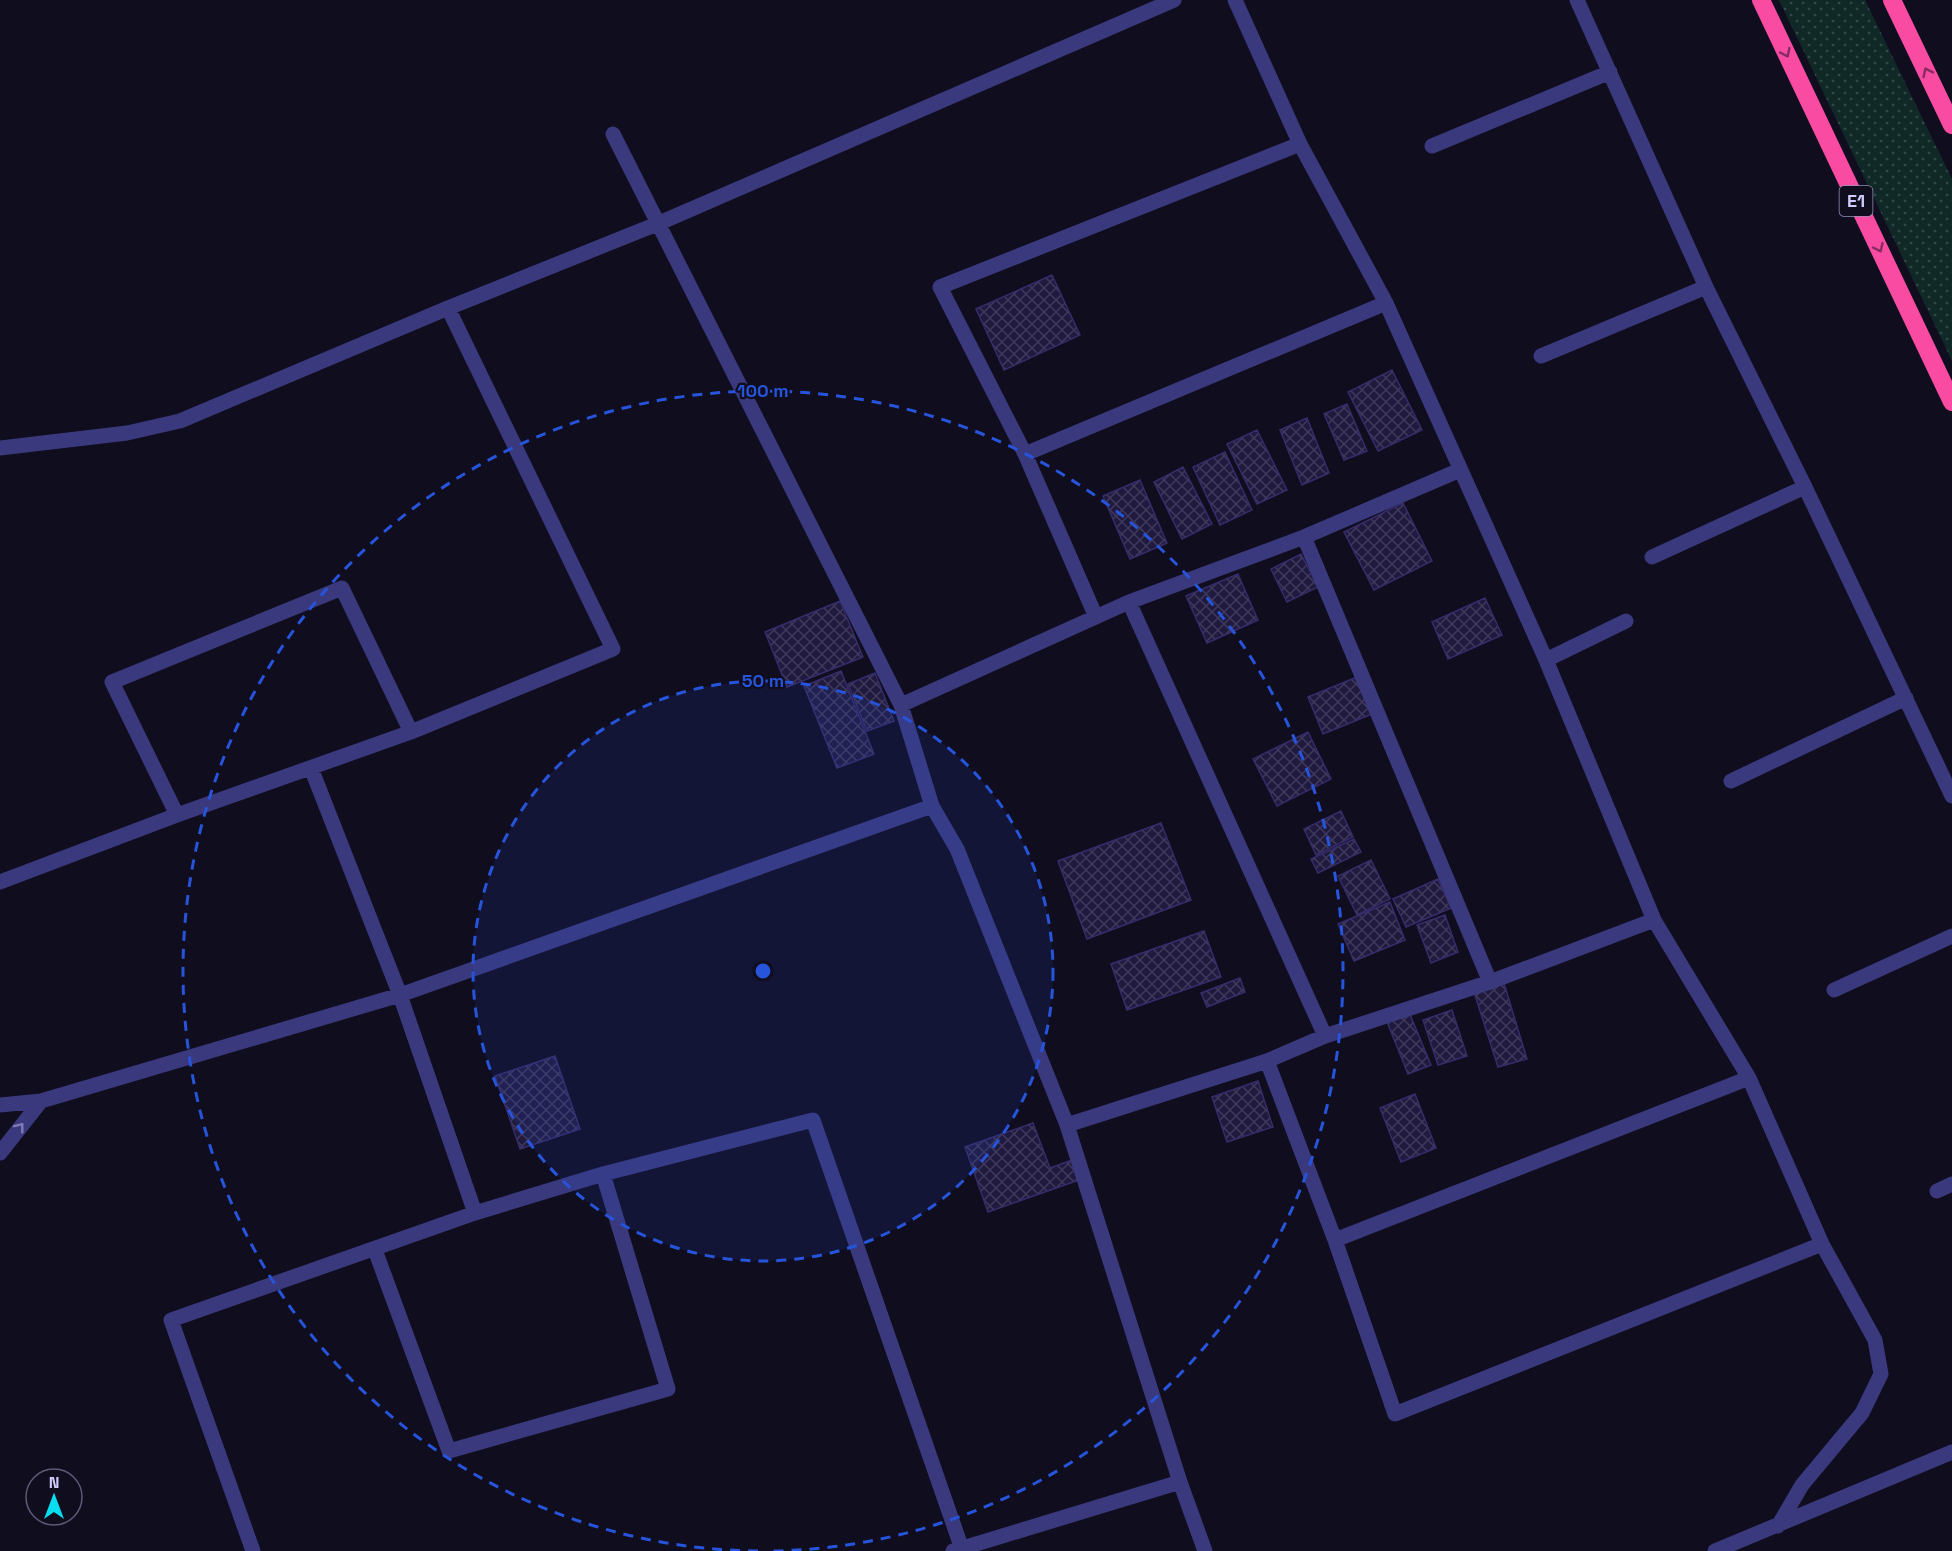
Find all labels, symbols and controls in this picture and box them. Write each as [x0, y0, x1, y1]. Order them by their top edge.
one-way arrow [1778, 46, 1790, 57]
one-way arrow [1922, 68, 1934, 79]
road number: E1 [1840, 186, 1872, 216]
one-way arrow [1871, 241, 1883, 252]
text: 100 m [737, 379, 789, 402]
text: 50 m [742, 669, 784, 692]
centre of rings [753, 961, 773, 981]
one-way arrow [13, 1123, 24, 1134]
north arrow [24, 1467, 84, 1527]
text: N [49, 1472, 59, 1493]

